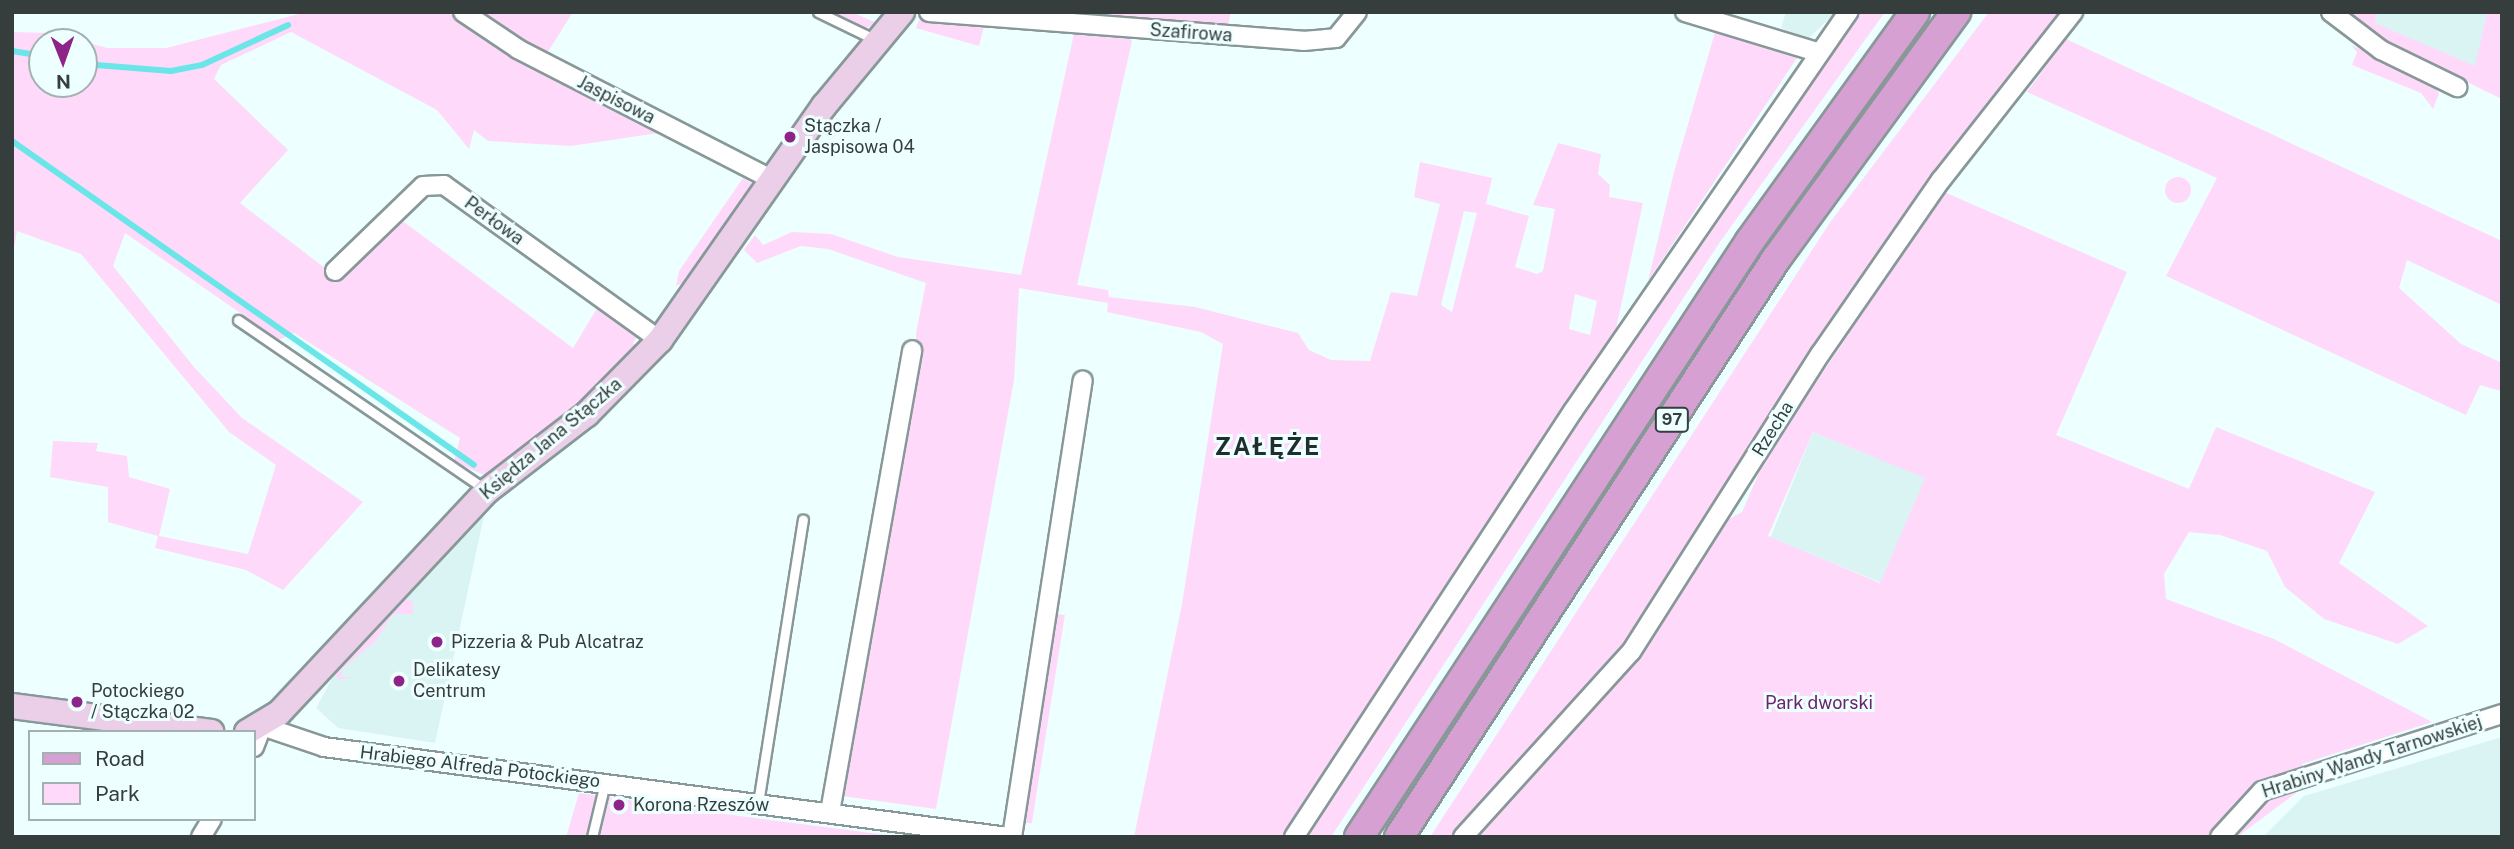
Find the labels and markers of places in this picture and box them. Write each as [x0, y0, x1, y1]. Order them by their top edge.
place label: Stączka / Jaspisowa 04 [804, 116, 915, 158]
marker: Stączka / Jaspisowa 04 [782, 129, 798, 145]
place label: Pizzeria & Pub Alcatraz [451, 631, 644, 653]
marker: Pizzeria & Pub Alcatraz [429, 634, 445, 650]
place label: Delikatesy Centrum [413, 660, 501, 702]
marker: Delikatesy Centrum [391, 673, 407, 689]
place label: Potockiego / Stączka 02 [91, 681, 194, 724]
marker: Potockiego / Stączka 02 [69, 694, 85, 710]
place label: Korona Rzeszów [633, 794, 769, 816]
marker: Korona Rzeszów [611, 797, 627, 813]

